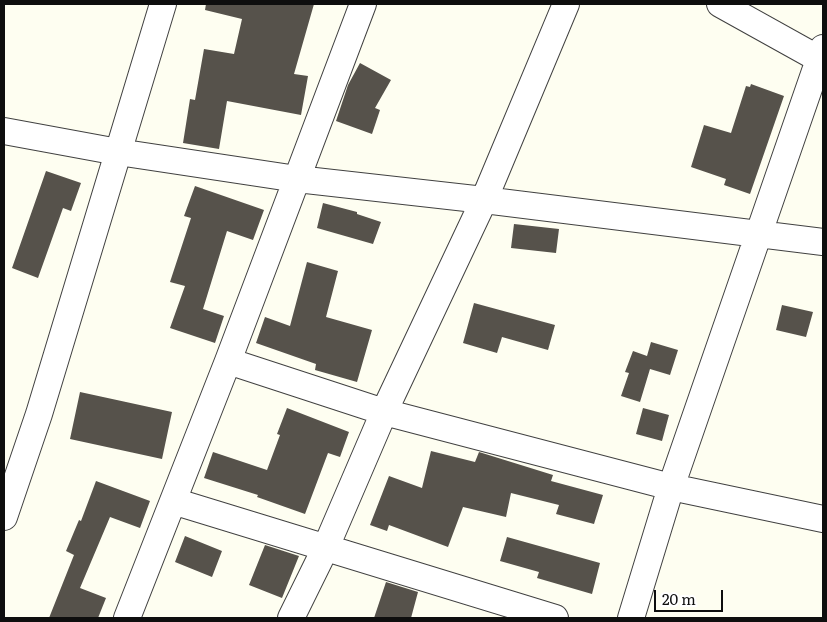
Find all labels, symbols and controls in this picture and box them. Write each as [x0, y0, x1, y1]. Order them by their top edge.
scale bar [657, 580, 726, 612]
text: 20 m [662, 587, 696, 610]

